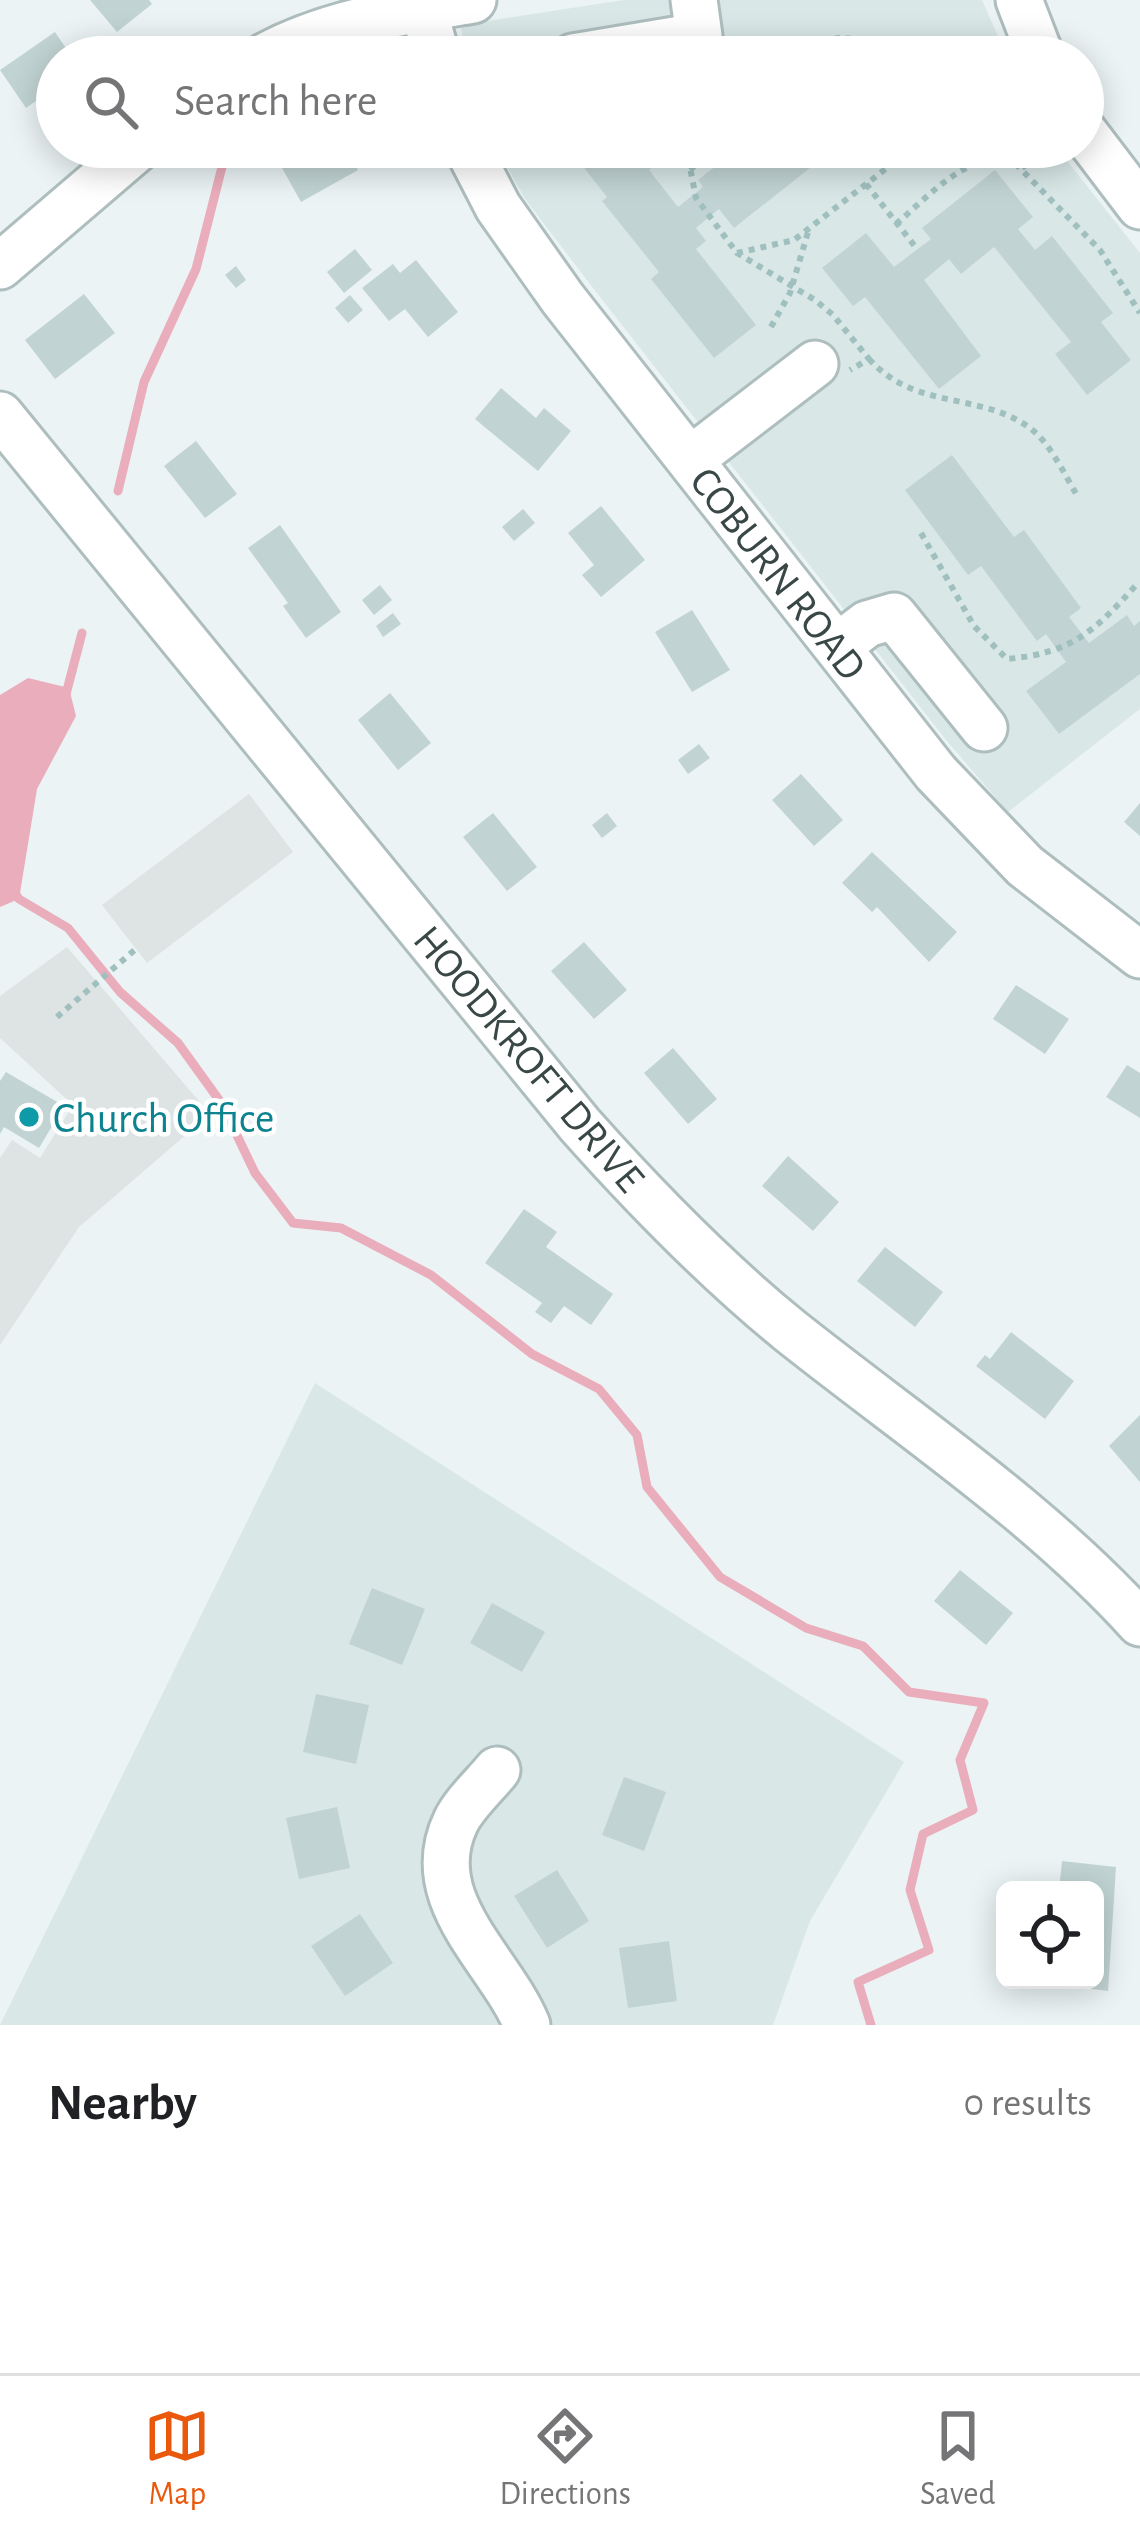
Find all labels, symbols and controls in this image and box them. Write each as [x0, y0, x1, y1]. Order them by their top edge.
search box [36, 36, 1104, 168]
icon: search [78, 69, 144, 135]
text: Search here [174, 79, 377, 124]
street label: COBURN ROAD [682, 460, 873, 688]
street label: HOODKROFT DRIVE [405, 918, 651, 1200]
place label: Church Office [53, 1098, 274, 1140]
marker: Church Office [16, 1104, 42, 1130]
map controls [996, 1881, 1104, 1989]
button: locate [996, 1881, 1104, 1989]
text: Nearby [48, 2078, 197, 2129]
text: 0 results [964, 2084, 1092, 2123]
tab: Map [144, 2403, 210, 2515]
tab: Directions [499, 2403, 631, 2515]
tab: Saved [920, 2403, 995, 2515]

